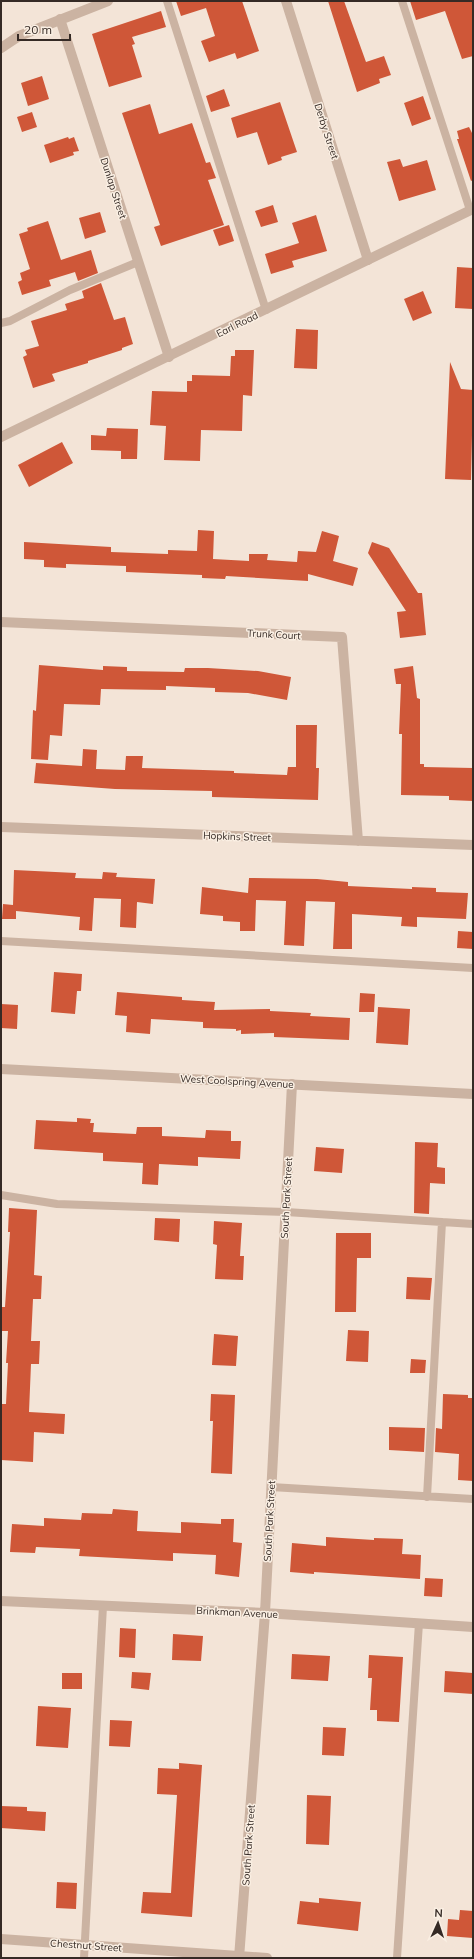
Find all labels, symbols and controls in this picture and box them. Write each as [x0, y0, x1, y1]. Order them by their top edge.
scale bar [18, 16, 70, 42]
text: 20 m [24, 22, 52, 37]
street label: Derby Street [311, 102, 342, 161]
street label: Dunlap Street [97, 156, 130, 221]
street label: Earl Road [214, 309, 260, 340]
street label: Trunk Court [247, 627, 302, 642]
street label: Hopkins Street [203, 829, 272, 844]
street label: West Coolspring Avenue [180, 1072, 294, 1091]
street label: South Park Street [278, 1157, 295, 1239]
street label: South Park Street [261, 1480, 278, 1562]
street label: Brinkman Avenue [196, 1604, 278, 1621]
street label: South Park Street [239, 1804, 258, 1886]
north arrow [418, 1903, 458, 1943]
text: N [434, 1906, 443, 1920]
street label: Chestnut Street [50, 1937, 123, 1955]

